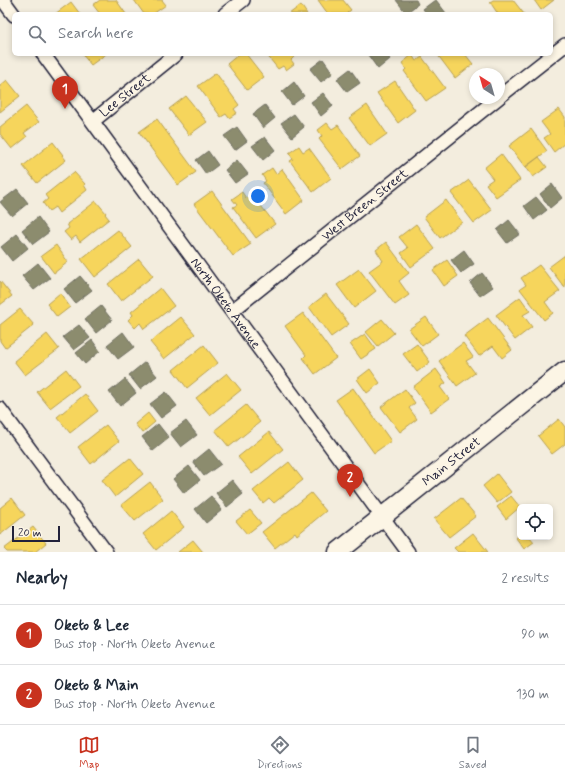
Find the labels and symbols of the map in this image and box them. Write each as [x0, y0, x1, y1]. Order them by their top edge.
north arrow [469, 68, 505, 104]
street label: Lee Street [96, 69, 154, 121]
pin: 1 [52, 76, 78, 109]
street label: West Breen Street [318, 165, 412, 245]
your location [248, 186, 268, 206]
street label: North Oketo Avenue [187, 254, 265, 352]
street label: Main Street [419, 433, 484, 490]
pin: 2 [337, 464, 363, 497]
scale bar [12, 524, 60, 543]

